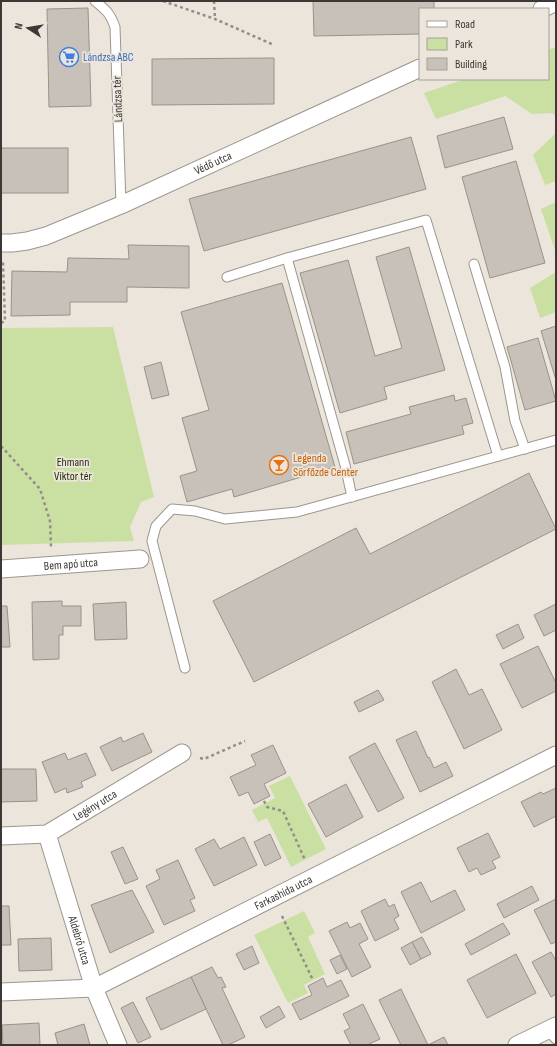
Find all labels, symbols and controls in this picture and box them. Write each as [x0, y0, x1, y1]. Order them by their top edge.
north arrow [8, 8, 48, 48]
legend [419, 8, 549, 80]
text: Road [455, 17, 475, 32]
text: N [12, 22, 26, 30]
text: Park [455, 37, 473, 52]
supermarket icon: Lándzsa ABC [58, 46, 80, 68]
place label: Lándzsa ABC [83, 50, 134, 65]
text: Building [455, 57, 487, 72]
street label: Lándzsa tér [110, 75, 126, 122]
street label: Védő utca [192, 148, 234, 178]
place label: Legenda Sörfőzde Center [293, 451, 359, 480]
bar icon: Legenda Sörfőzde Center [268, 454, 290, 476]
park label: Ehmann Viktor tér [54, 455, 92, 484]
street label: Bem apó utca [43, 555, 99, 573]
street label: Legény utca [70, 786, 120, 824]
street label: Farkashida utca [252, 872, 315, 913]
street label: Aldebrő utca [65, 913, 94, 967]

